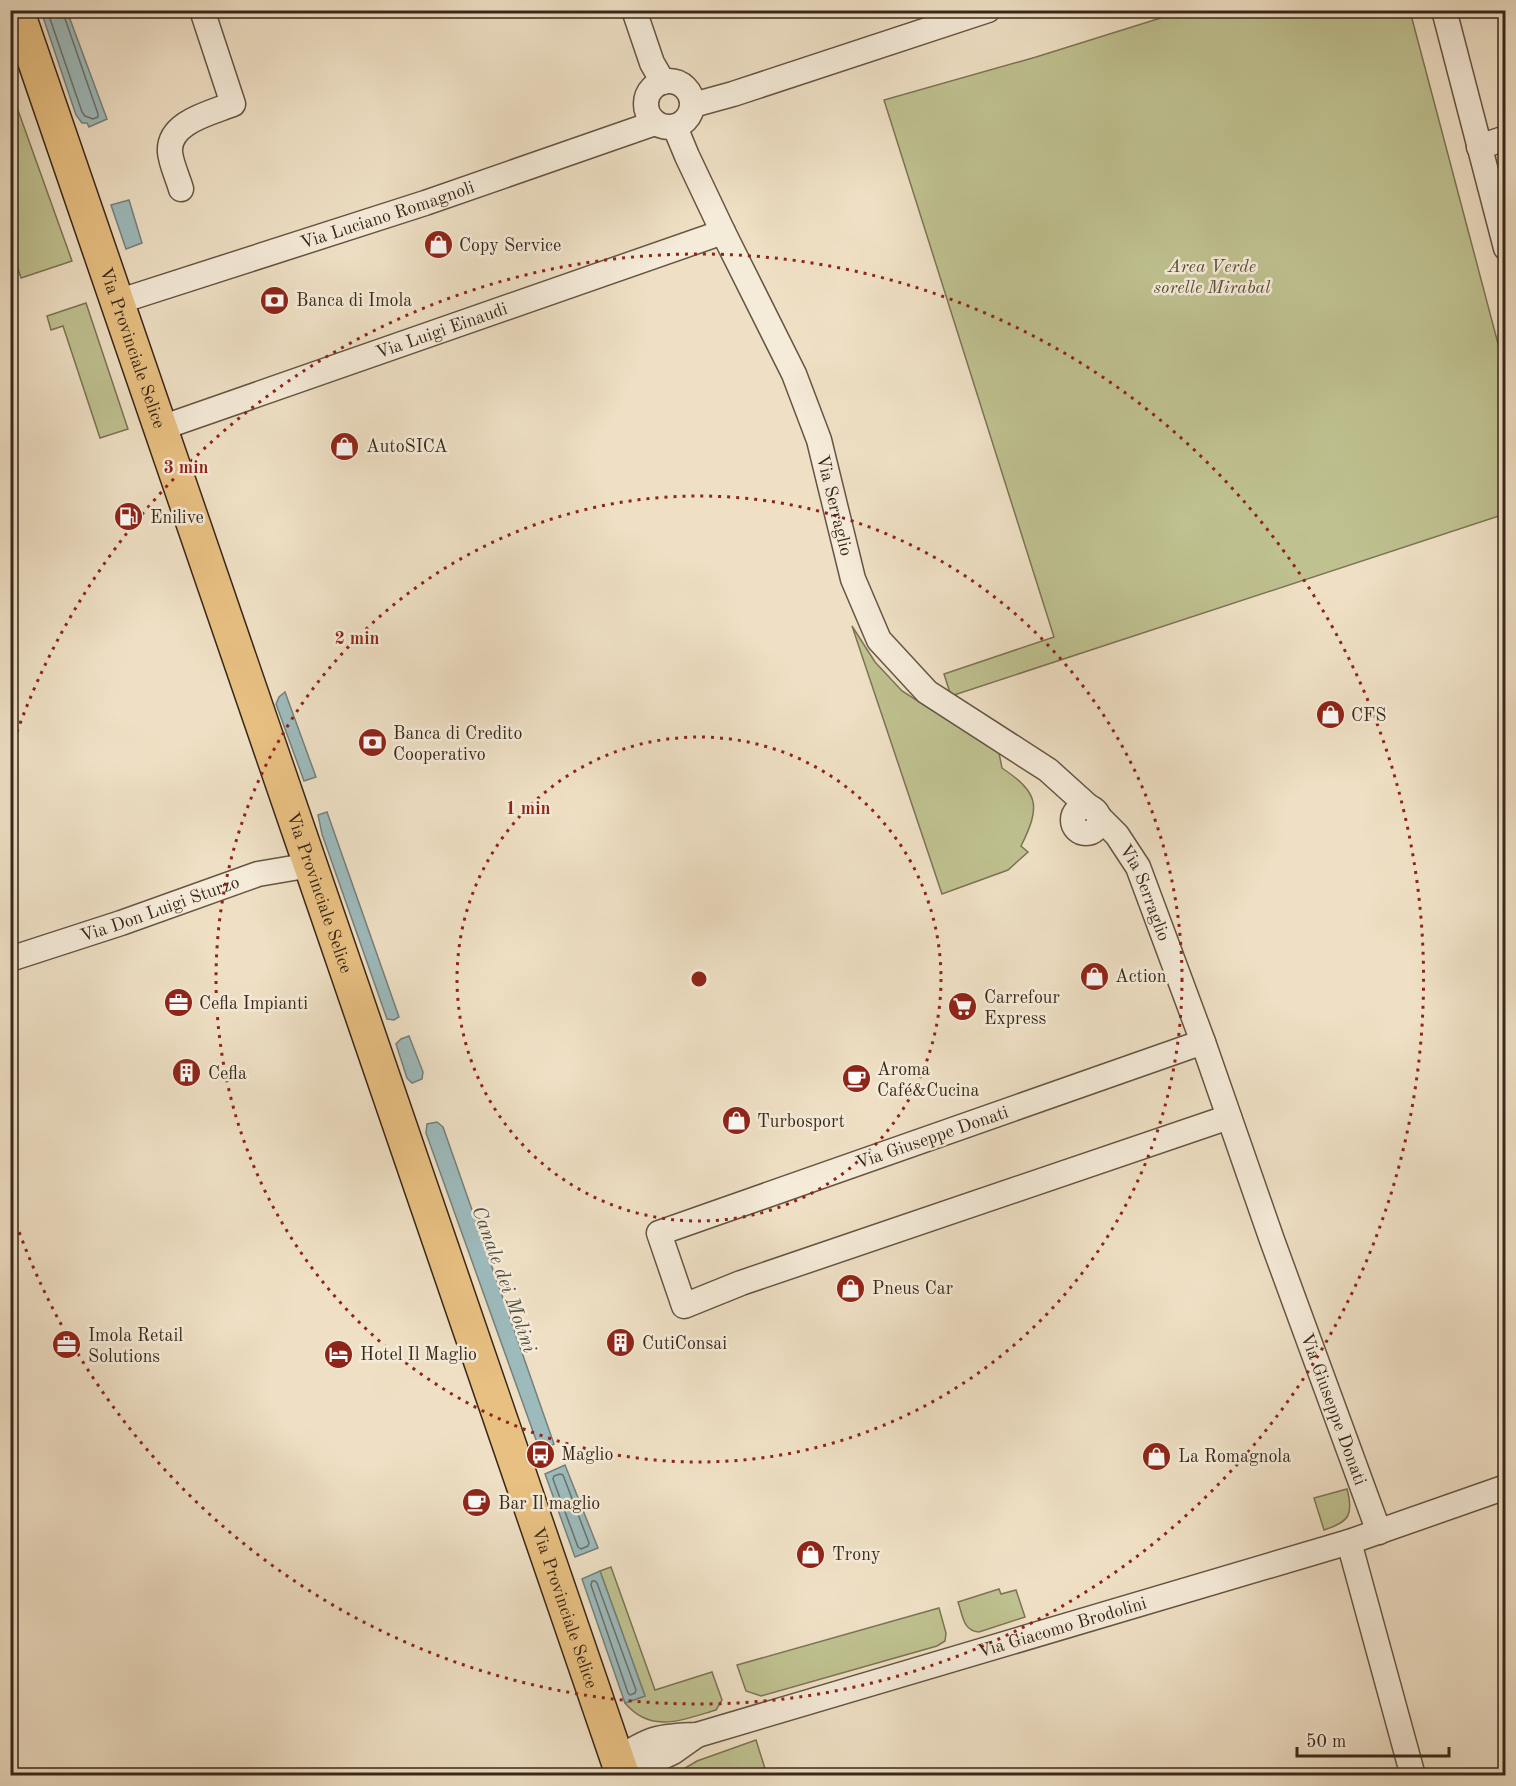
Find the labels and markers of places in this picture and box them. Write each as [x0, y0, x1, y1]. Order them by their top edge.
shop icon: Copy Service [422, 229, 454, 261]
place label: Copy Service [459, 237, 561, 255]
bank icon: Banca di Imola [259, 284, 291, 316]
place label: Banca di Imola [296, 292, 412, 310]
shop icon: AutoSICA [329, 430, 361, 462]
place label: AutoSICA [366, 438, 448, 456]
fuel station icon: Enilive [113, 501, 145, 533]
place label: Enilive [150, 509, 204, 527]
shop icon: CFS [1314, 699, 1346, 731]
place label: CFS [1351, 707, 1386, 725]
place label: Banca di Credito Cooperativo [393, 725, 522, 764]
bank icon: Banca di Credito Cooperativo [356, 727, 388, 759]
shop icon: Action [1078, 960, 1110, 992]
place label: Action [1115, 968, 1167, 986]
centre of rings [689, 969, 709, 989]
office icon: Cefla Impianti [162, 987, 194, 1019]
place label: Carrefour Express [984, 989, 1060, 1028]
supermarket icon: Carrefour Express [947, 991, 979, 1023]
place label: Cefla Impianti [199, 995, 308, 1013]
building icon: Cefla [171, 1057, 203, 1089]
place label: Aroma Café&Cucina [877, 1061, 979, 1100]
cafe icon: Aroma Café&Cucina [840, 1063, 872, 1095]
place label: Cefla [208, 1065, 247, 1083]
shop icon: Turbosport [720, 1105, 752, 1137]
place label: Turbosport [757, 1113, 845, 1131]
shop icon: Pneus Car [835, 1272, 867, 1304]
place label: Pneus Car [872, 1280, 954, 1298]
place label: Imola Retail Solutions [88, 1327, 183, 1366]
building icon: CutiConsai [605, 1327, 637, 1359]
office icon: Imola Retail Solutions [51, 1329, 83, 1361]
place label: CutiConsai [642, 1335, 727, 1353]
hotel icon: Hotel Il Maglio [323, 1338, 355, 1370]
place label: Hotel Il Maglio [360, 1346, 477, 1364]
bus stop icon: Maglio [524, 1438, 556, 1470]
shop icon: La Romagnola [1141, 1440, 1173, 1472]
place label: Maglio [561, 1446, 613, 1464]
place label: La Romagnola [1178, 1448, 1291, 1466]
cafe icon: Bar Il maglio [461, 1487, 493, 1519]
place label: Bar Il maglio [498, 1495, 600, 1513]
shop icon: Trony [795, 1538, 827, 1570]
place label: Trony [832, 1546, 881, 1564]

